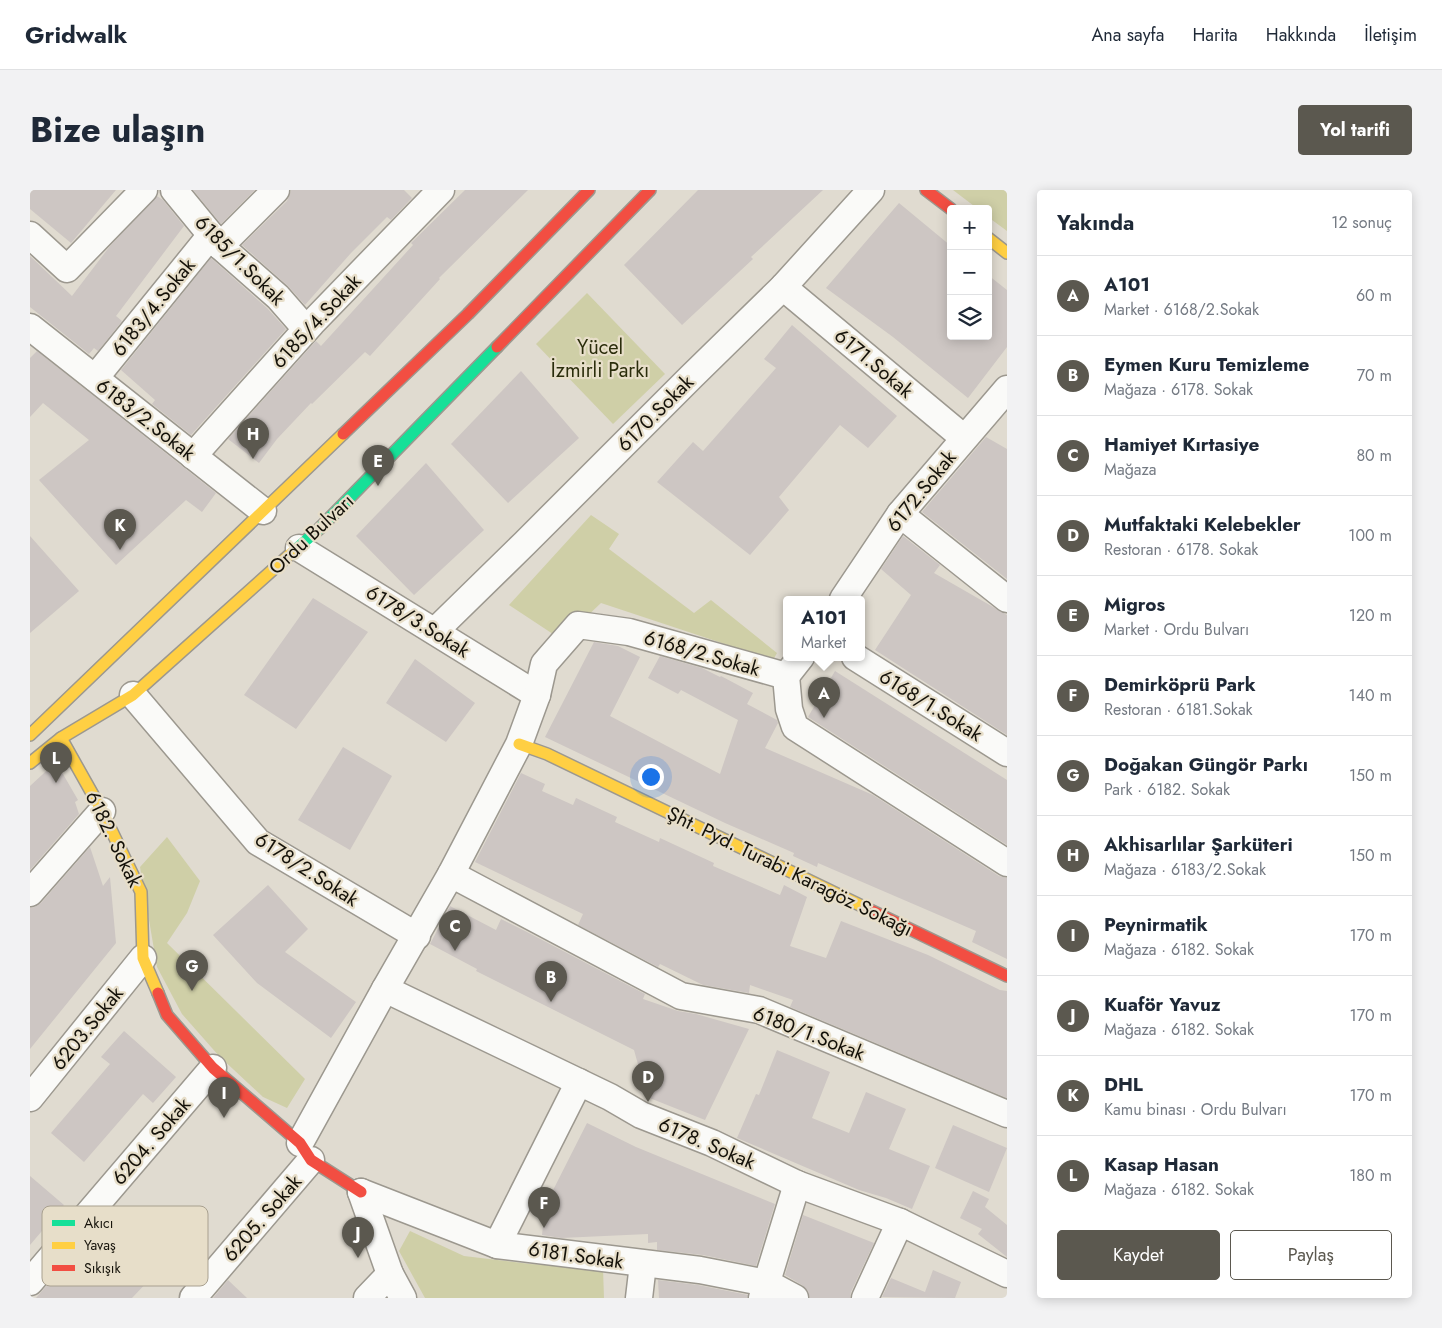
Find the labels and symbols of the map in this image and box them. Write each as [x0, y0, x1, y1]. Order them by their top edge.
street label: 6185/1.Sokak [188, 209, 291, 312]
street label: 6183/4.Sokak [105, 252, 202, 363]
street label: 6185/4.Sokak [265, 268, 368, 375]
street label: 6171.Sokak [828, 322, 920, 405]
park label: Yücel İzmirli Parkı [551, 333, 649, 385]
street label: 6170.Sokak [610, 368, 700, 458]
street label: 6183/2.Sokak [90, 371, 202, 468]
pin: H [237, 418, 269, 459]
street label: 6172.Sokak [879, 444, 963, 538]
pin: E [362, 445, 394, 486]
street label: Ordu Bulvarı [262, 487, 360, 582]
pin: K [104, 509, 136, 550]
street label: 6178/3.Sokak [360, 578, 475, 665]
street label: 6168/2.Sokak [640, 623, 763, 684]
street label: 6168/1.Sokak [873, 662, 988, 749]
pin: A [808, 677, 840, 718]
pin: L [40, 742, 72, 783]
your location [638, 764, 664, 790]
street label: 6182. Sokak [78, 786, 149, 892]
street label: Şht. Pyd. Turabi Karagöz Sokağı [662, 799, 918, 944]
street label: 6178/2.Sokak [249, 825, 364, 914]
pin: C [439, 910, 471, 951]
pin: G [176, 950, 208, 991]
pin: B [535, 961, 567, 1002]
street label: 6203.Sokak [44, 980, 130, 1077]
street label: 6180/1.Sokak [749, 999, 869, 1068]
pin: D [632, 1061, 664, 1102]
pin: I [208, 1077, 240, 1118]
street label: 6204. Sokak [105, 1091, 198, 1191]
street label: 6178. Sokak [654, 1110, 760, 1177]
street label: 6205. Sokak [216, 1168, 309, 1268]
pin: F [528, 1187, 560, 1228]
legend [42, 1206, 208, 1286]
text: Akıcı [84, 1213, 113, 1233]
pin: J [342, 1217, 374, 1258]
street label: 6181.Sokak [527, 1234, 625, 1277]
text: Yavaş [84, 1235, 116, 1255]
text: Sıkışık [84, 1258, 121, 1278]

